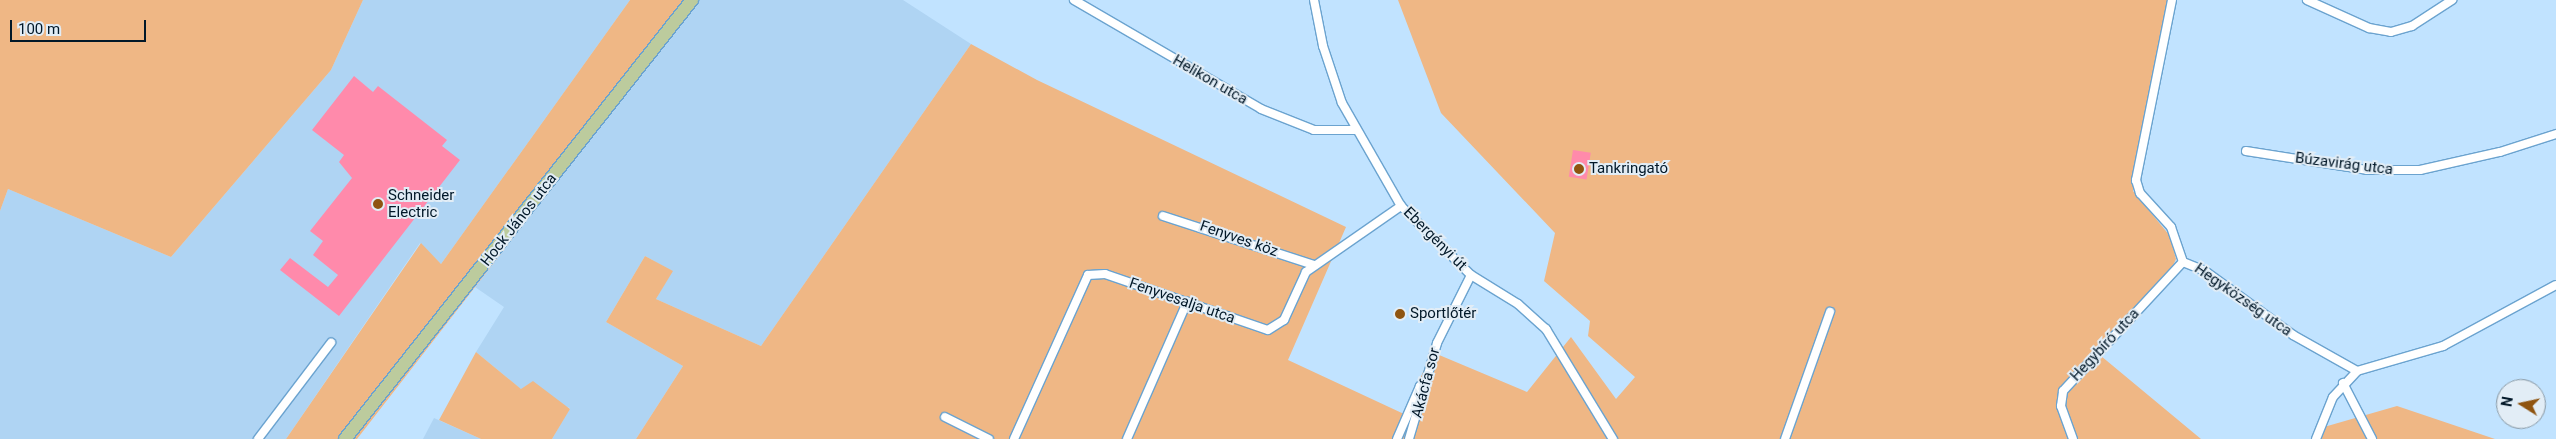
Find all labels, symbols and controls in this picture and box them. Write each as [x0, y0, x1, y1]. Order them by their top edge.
scale bar [12, 10, 149, 42]
text: 100 m [18, 20, 60, 38]
street label: Helikon utca [1169, 51, 1251, 109]
street label: Búzavirág utca [2294, 149, 2394, 179]
place label: Tankringató [1589, 160, 1668, 178]
marker: Tankringató [1573, 163, 1585, 175]
street label: Hock János utca [477, 170, 561, 270]
place label: Schneider Electric [388, 186, 454, 221]
marker: Schneider Electric [372, 198, 384, 210]
street label: Ebergényi út [1400, 204, 1470, 274]
street label: Fenyves köz [1198, 217, 1280, 261]
street label: Hegyközség utca [2191, 260, 2295, 340]
street label: Fenyvesalja utca [1127, 274, 1237, 328]
place label: Sportlőtér [1410, 305, 1476, 323]
street label: Hegybíró utca [2067, 305, 2143, 385]
marker: Sportlőtér [1394, 308, 1406, 320]
street label: Akácfa sor [1408, 346, 1444, 420]
north arrow [2496, 379, 2546, 429]
text: N [2498, 395, 2516, 408]

